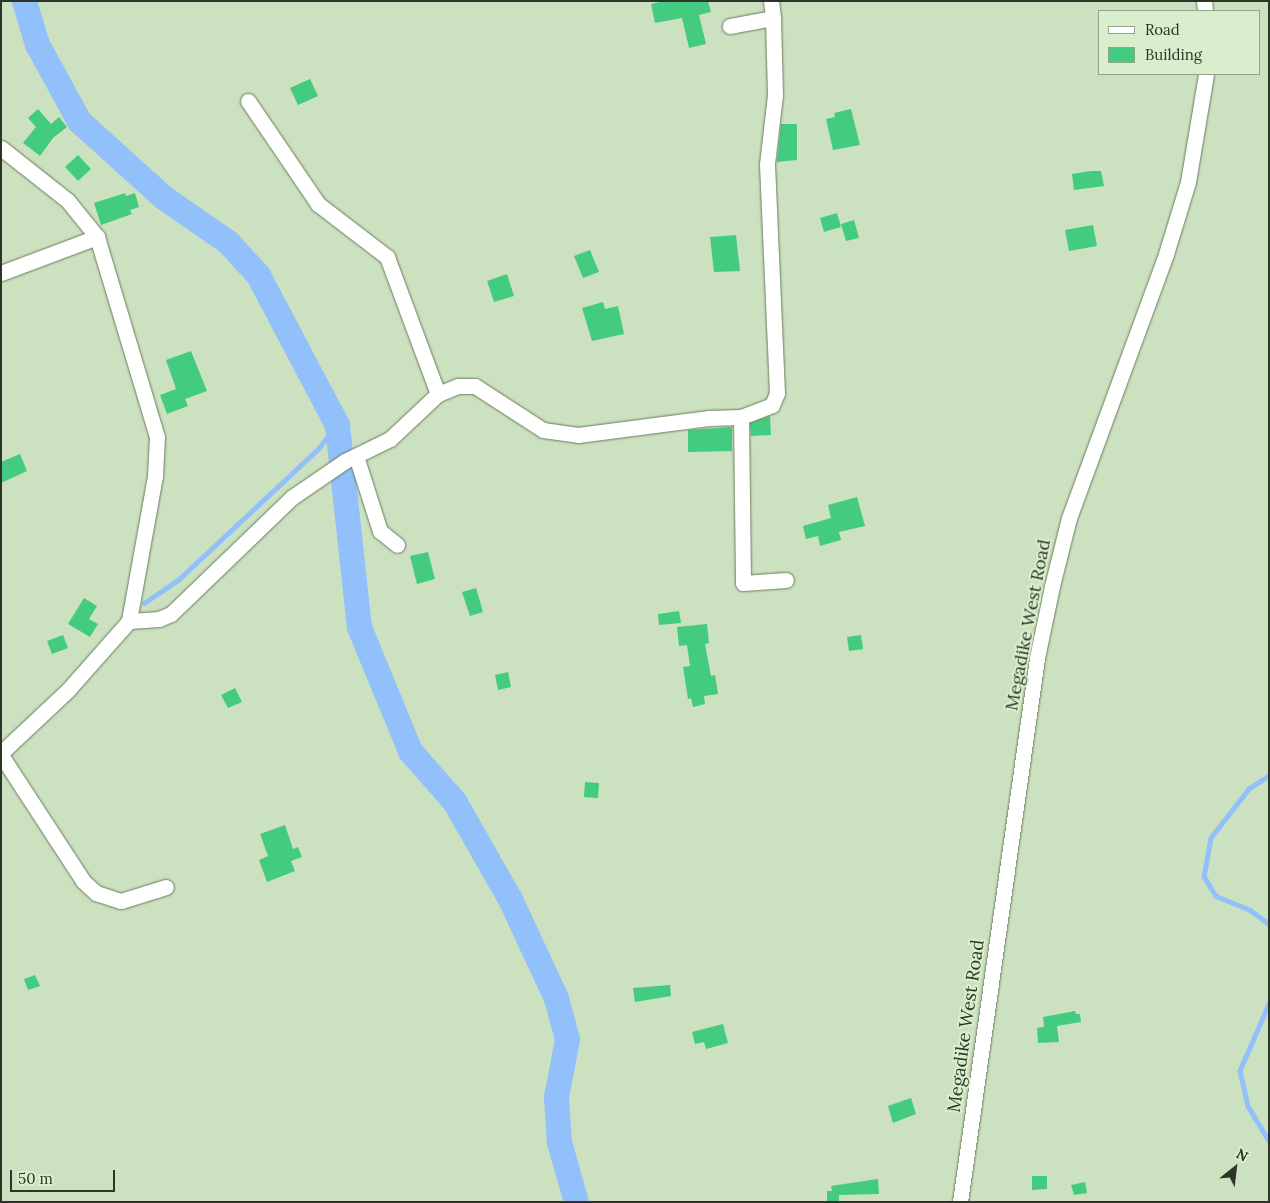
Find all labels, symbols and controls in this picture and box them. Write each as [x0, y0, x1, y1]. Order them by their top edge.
legend [1098, 10, 1260, 75]
text: Road [1145, 20, 1180, 39]
text: Building [1145, 45, 1202, 64]
street label: Megadike West Road [1001, 538, 1055, 712]
street label: Megadike West Road [943, 938, 989, 1114]
north arrow [1210, 1143, 1260, 1193]
text: N [1233, 1144, 1251, 1165]
scale bar [12, 1160, 118, 1192]
text: 50 m [18, 1169, 53, 1188]

